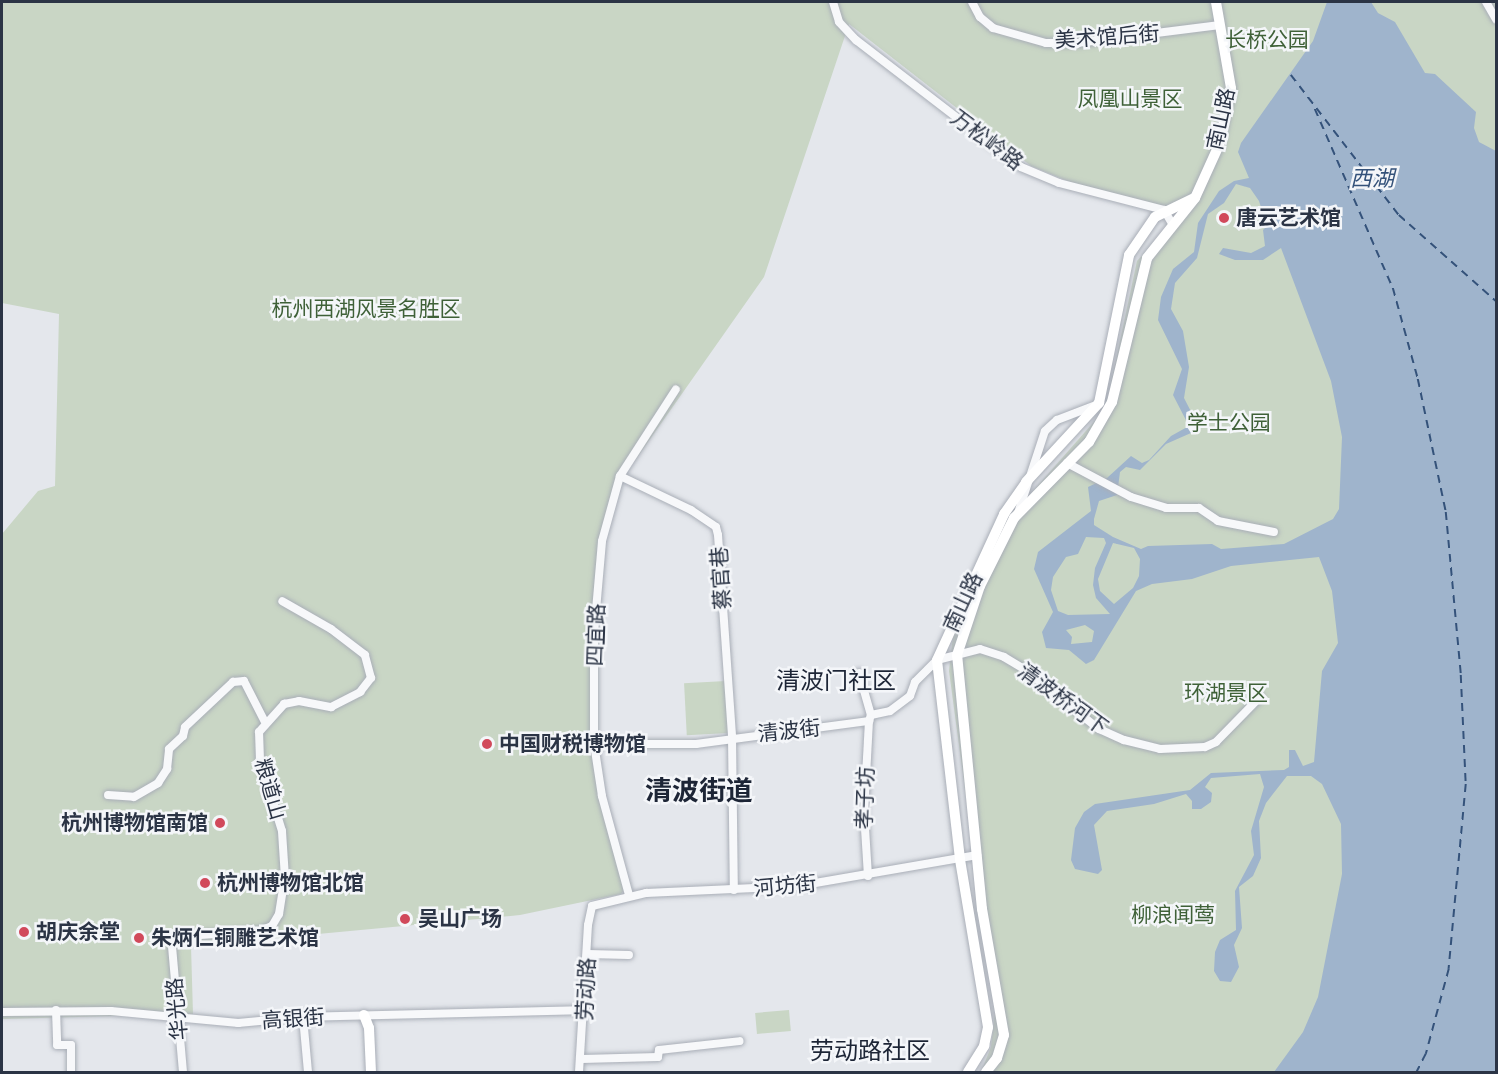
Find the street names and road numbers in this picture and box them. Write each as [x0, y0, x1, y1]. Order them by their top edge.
street label: 美术馆后街 [1054, 21, 1160, 53]
street label: 南山路 [1202, 86, 1240, 152]
street label: 万松岭路 [946, 105, 1028, 175]
street label: 蔡官巷 [706, 546, 736, 610]
street label: 南山路 [938, 568, 988, 636]
street label: 四宜路 [582, 603, 610, 667]
street label: 清波桥河下 [1013, 658, 1113, 740]
street label: 清波街 [756, 715, 822, 747]
street label: 粮道山 [249, 755, 291, 823]
street label: 孝子坊 [851, 766, 879, 830]
street label: 河坊街 [753, 871, 817, 901]
street label: 劳动路 [572, 957, 600, 1021]
street label: 华光路 [162, 977, 192, 1041]
street label: 高银街 [261, 1004, 325, 1034]

